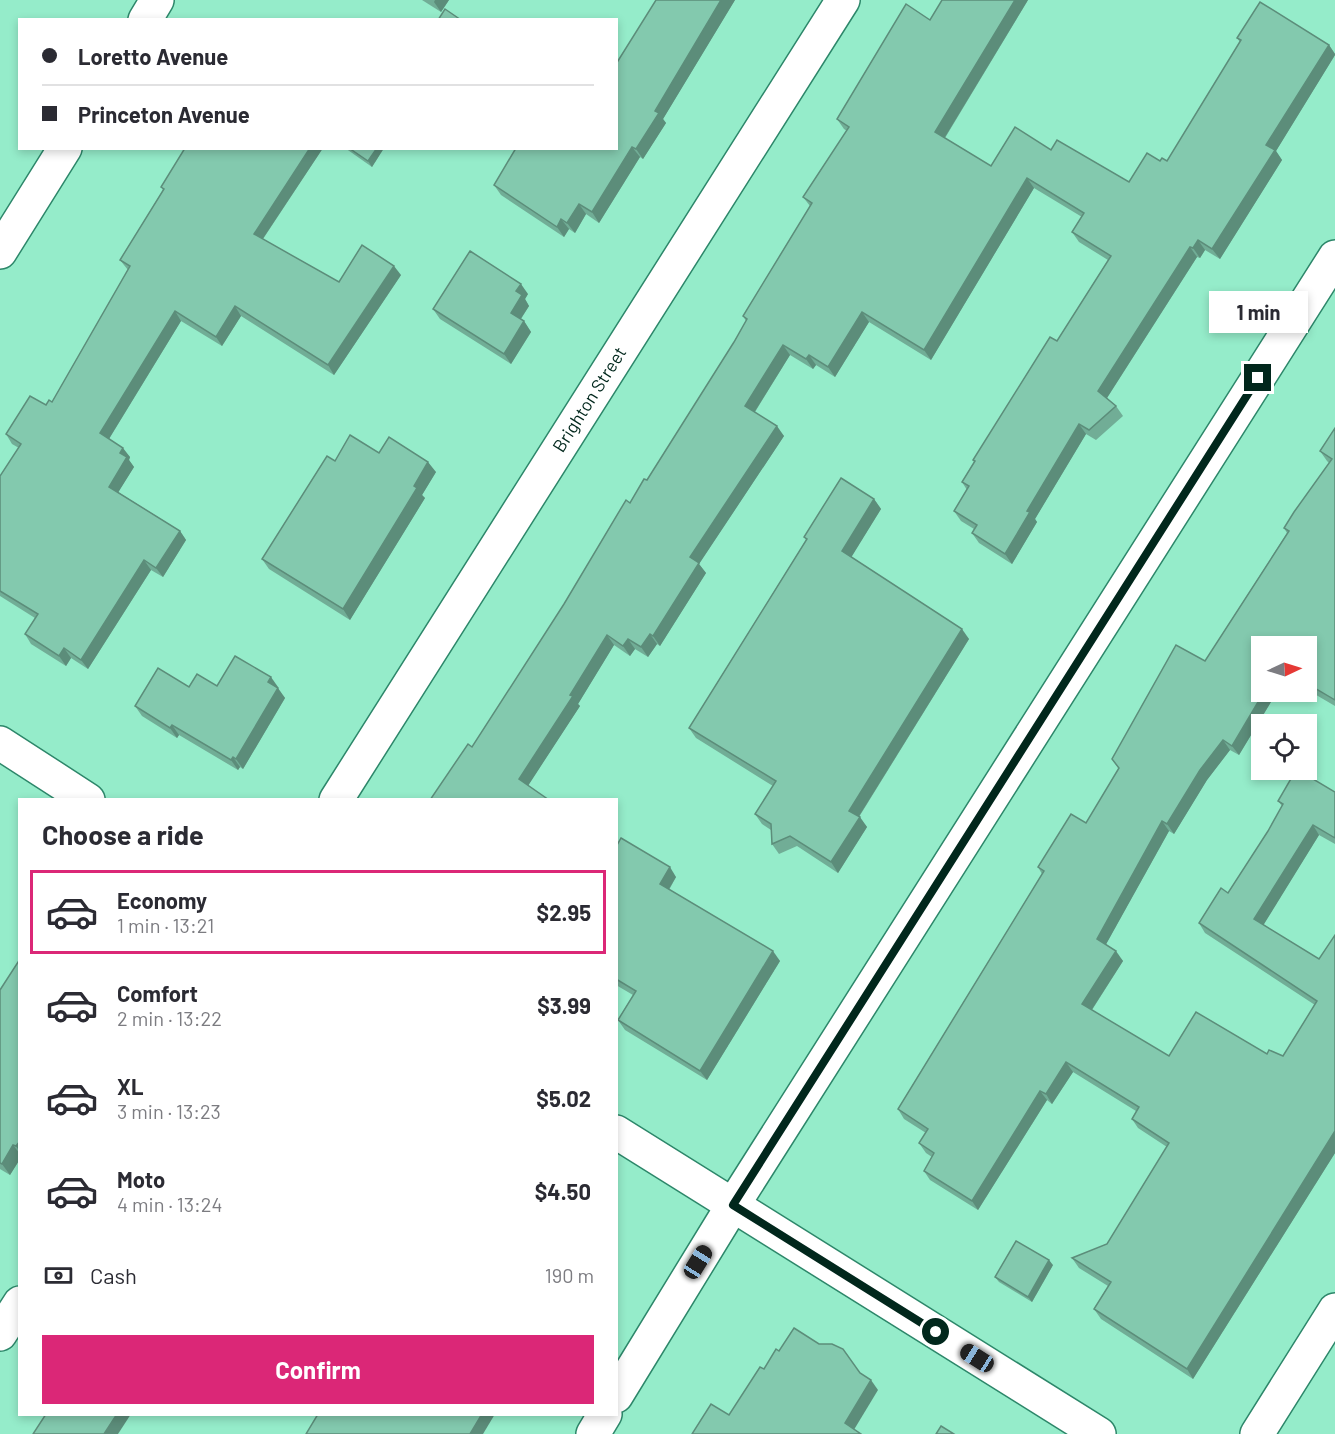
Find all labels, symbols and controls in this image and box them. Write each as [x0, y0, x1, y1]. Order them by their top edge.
text: Loretto Avenue [78, 43, 228, 69]
text: Princeton Avenue [78, 101, 250, 127]
callout: 1 min [1208, 291, 1308, 333]
text: 1 min [1237, 300, 1280, 324]
street label: Brighton Street [547, 342, 630, 456]
route end [1244, 364, 1271, 391]
north arrow [1251, 636, 1317, 702]
map controls [1251, 636, 1317, 780]
button: locate [1251, 714, 1317, 780]
text: Choose a ride [42, 818, 204, 850]
icon: car [45, 885, 99, 939]
text: Economy [117, 887, 207, 913]
text: $2.95 [537, 899, 591, 925]
text: 1 min · 13:21 [117, 913, 214, 937]
icon: car [45, 978, 99, 1032]
text: Comfort [117, 980, 198, 1006]
text: $3.99 [537, 992, 591, 1018]
text: 2 min · 13:22 [117, 1006, 222, 1030]
icon: car [45, 1071, 99, 1125]
text: XL [117, 1073, 143, 1099]
text: $5.02 [536, 1085, 591, 1111]
text: 3 min · 13:23 [117, 1099, 221, 1123]
icon: car [45, 1164, 99, 1218]
text: Moto [117, 1166, 165, 1192]
text: $4.50 [535, 1178, 591, 1204]
text: 4 min · 13:24 [117, 1192, 222, 1216]
car [681, 1242, 715, 1282]
icon: cash [42, 1259, 75, 1292]
text: Cash [90, 1262, 137, 1288]
text: 190 m [545, 1263, 594, 1287]
route start [922, 1318, 949, 1345]
button: Confirm [42, 1335, 594, 1404]
car [957, 1341, 997, 1375]

